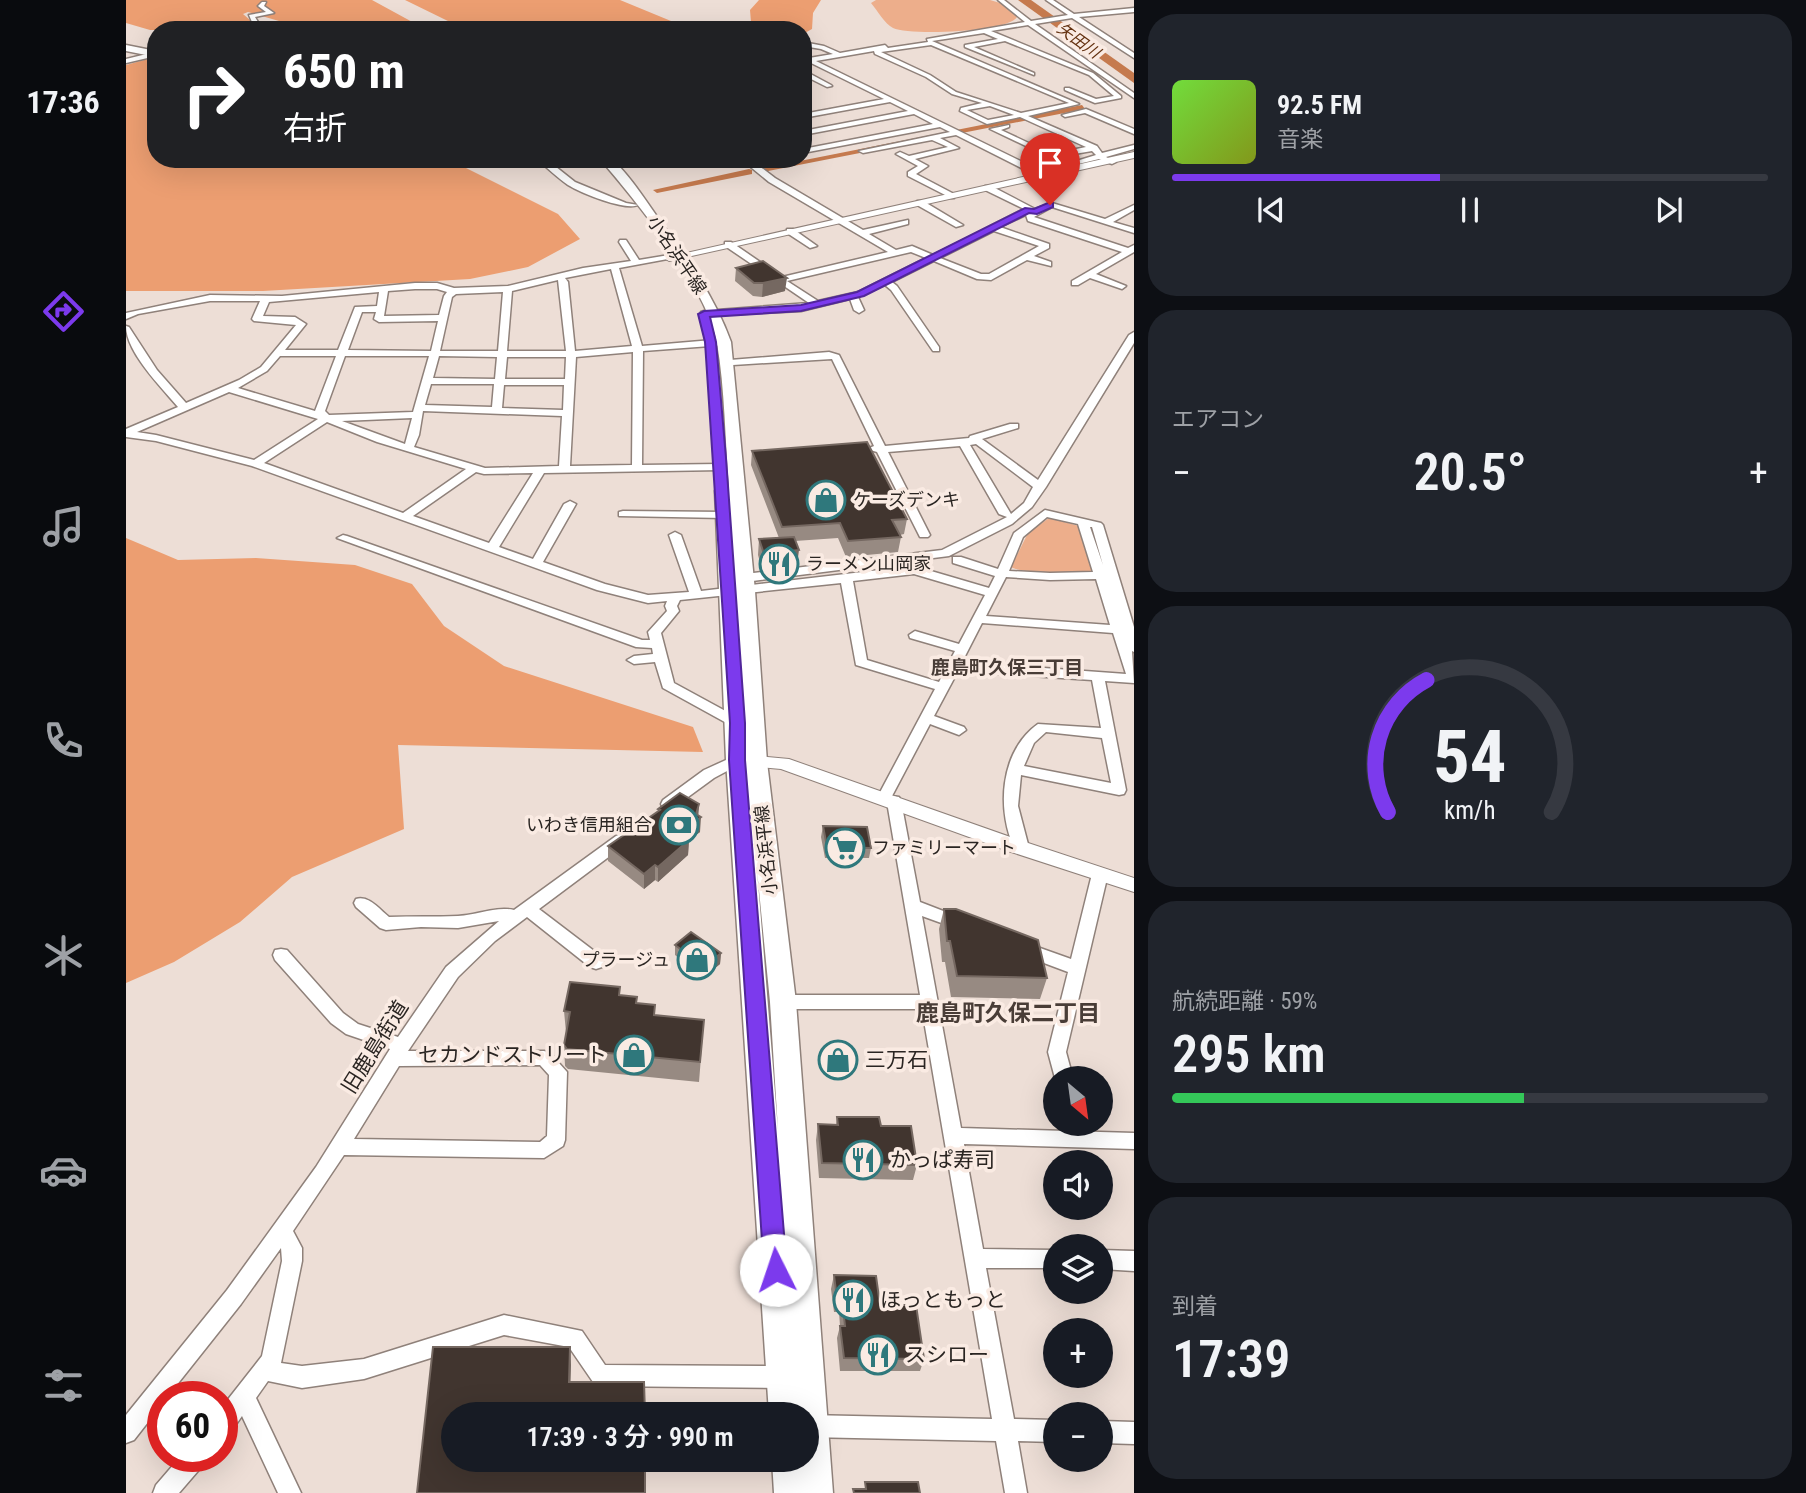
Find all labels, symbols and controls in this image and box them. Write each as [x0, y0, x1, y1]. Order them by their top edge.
water label: 矢田川 [1054, 19, 1105, 63]
text: 650 m [283, 43, 405, 100]
icon: right [168, 49, 259, 140]
text: 17:36 [26, 83, 100, 121]
text: 92.5 FM [1277, 90, 1362, 120]
text: 右折 [283, 109, 347, 147]
text: 音楽 [1277, 126, 1323, 153]
pin [1020, 133, 1080, 205]
icon: arrive [1031, 144, 1069, 182]
icon: previous [1252, 191, 1290, 229]
icon: pause [1451, 191, 1489, 229]
icon: next [1650, 191, 1688, 229]
street label: 小名浜平線 [644, 212, 711, 298]
icon: directions [39, 287, 88, 336]
text: エアコン [1172, 406, 1264, 433]
text: 20.5° [1413, 442, 1527, 503]
text: − [1172, 451, 1191, 495]
text: + [1749, 451, 1768, 495]
shop icon: ケーズデンキ [805, 479, 847, 521]
place label: ケーズデンキ [853, 489, 960, 510]
icon: music [39, 502, 88, 551]
restaurant icon: ラーメン山岡家 [758, 543, 800, 585]
place label: ラーメン山岡家 [806, 553, 931, 574]
district label: 鹿島町久保三丁目 [931, 656, 1083, 679]
text: 54 [1433, 715, 1507, 801]
icon: phone [39, 716, 88, 765]
text: km/h [1444, 796, 1496, 825]
bank icon: いわき信用組合 [658, 804, 700, 846]
street label: 小名浜平線 [750, 804, 781, 896]
place label: いわき信用組合 [526, 814, 652, 835]
supermarket icon: ファミリーマート [824, 827, 866, 869]
place label: ファミリーマート [872, 837, 1016, 858]
icon: climate [39, 931, 88, 980]
shop icon: プラージュ [676, 939, 718, 981]
place label: プラージュ [582, 949, 670, 970]
text: 航続距離 · 59% [1172, 988, 1317, 1015]
street label: 旧鹿島街道 [337, 996, 413, 1098]
district label: 鹿島町久保二丁目 [916, 1000, 1100, 1027]
text: 295 km [1172, 1024, 1326, 1085]
shop icon: セカンドストリート [613, 1034, 655, 1076]
shop icon: 三万石 [817, 1039, 859, 1081]
place label: セカンドストリート [418, 1043, 607, 1067]
place label: 三万石 [865, 1048, 928, 1072]
north arrow [1043, 1066, 1113, 1136]
map controls [1043, 1066, 1113, 1472]
restaurant icon: かっぱ寿司 [842, 1139, 884, 1181]
icon: car [39, 1146, 88, 1195]
place label: かっぱ寿司 [890, 1148, 995, 1172]
button: sound [1043, 1150, 1113, 1220]
position arrow [739, 1233, 813, 1307]
button: layers [1043, 1234, 1113, 1304]
restaurant icon: ほっともっと [832, 1279, 874, 1321]
place label: ほっともっと [880, 1288, 1006, 1312]
text: 到着 [1172, 1293, 1218, 1320]
button: + [1043, 1318, 1113, 1388]
text: 17:39 [1172, 1329, 1290, 1390]
restaurant icon: スシロー [857, 1334, 899, 1376]
place label: スシロー [905, 1343, 989, 1367]
icon: filters [39, 1361, 88, 1410]
speed limit sign: 60 [147, 1381, 238, 1472]
button: − [1043, 1402, 1113, 1472]
text: 17:39 · 3 分 · 990 m [526, 1422, 734, 1452]

